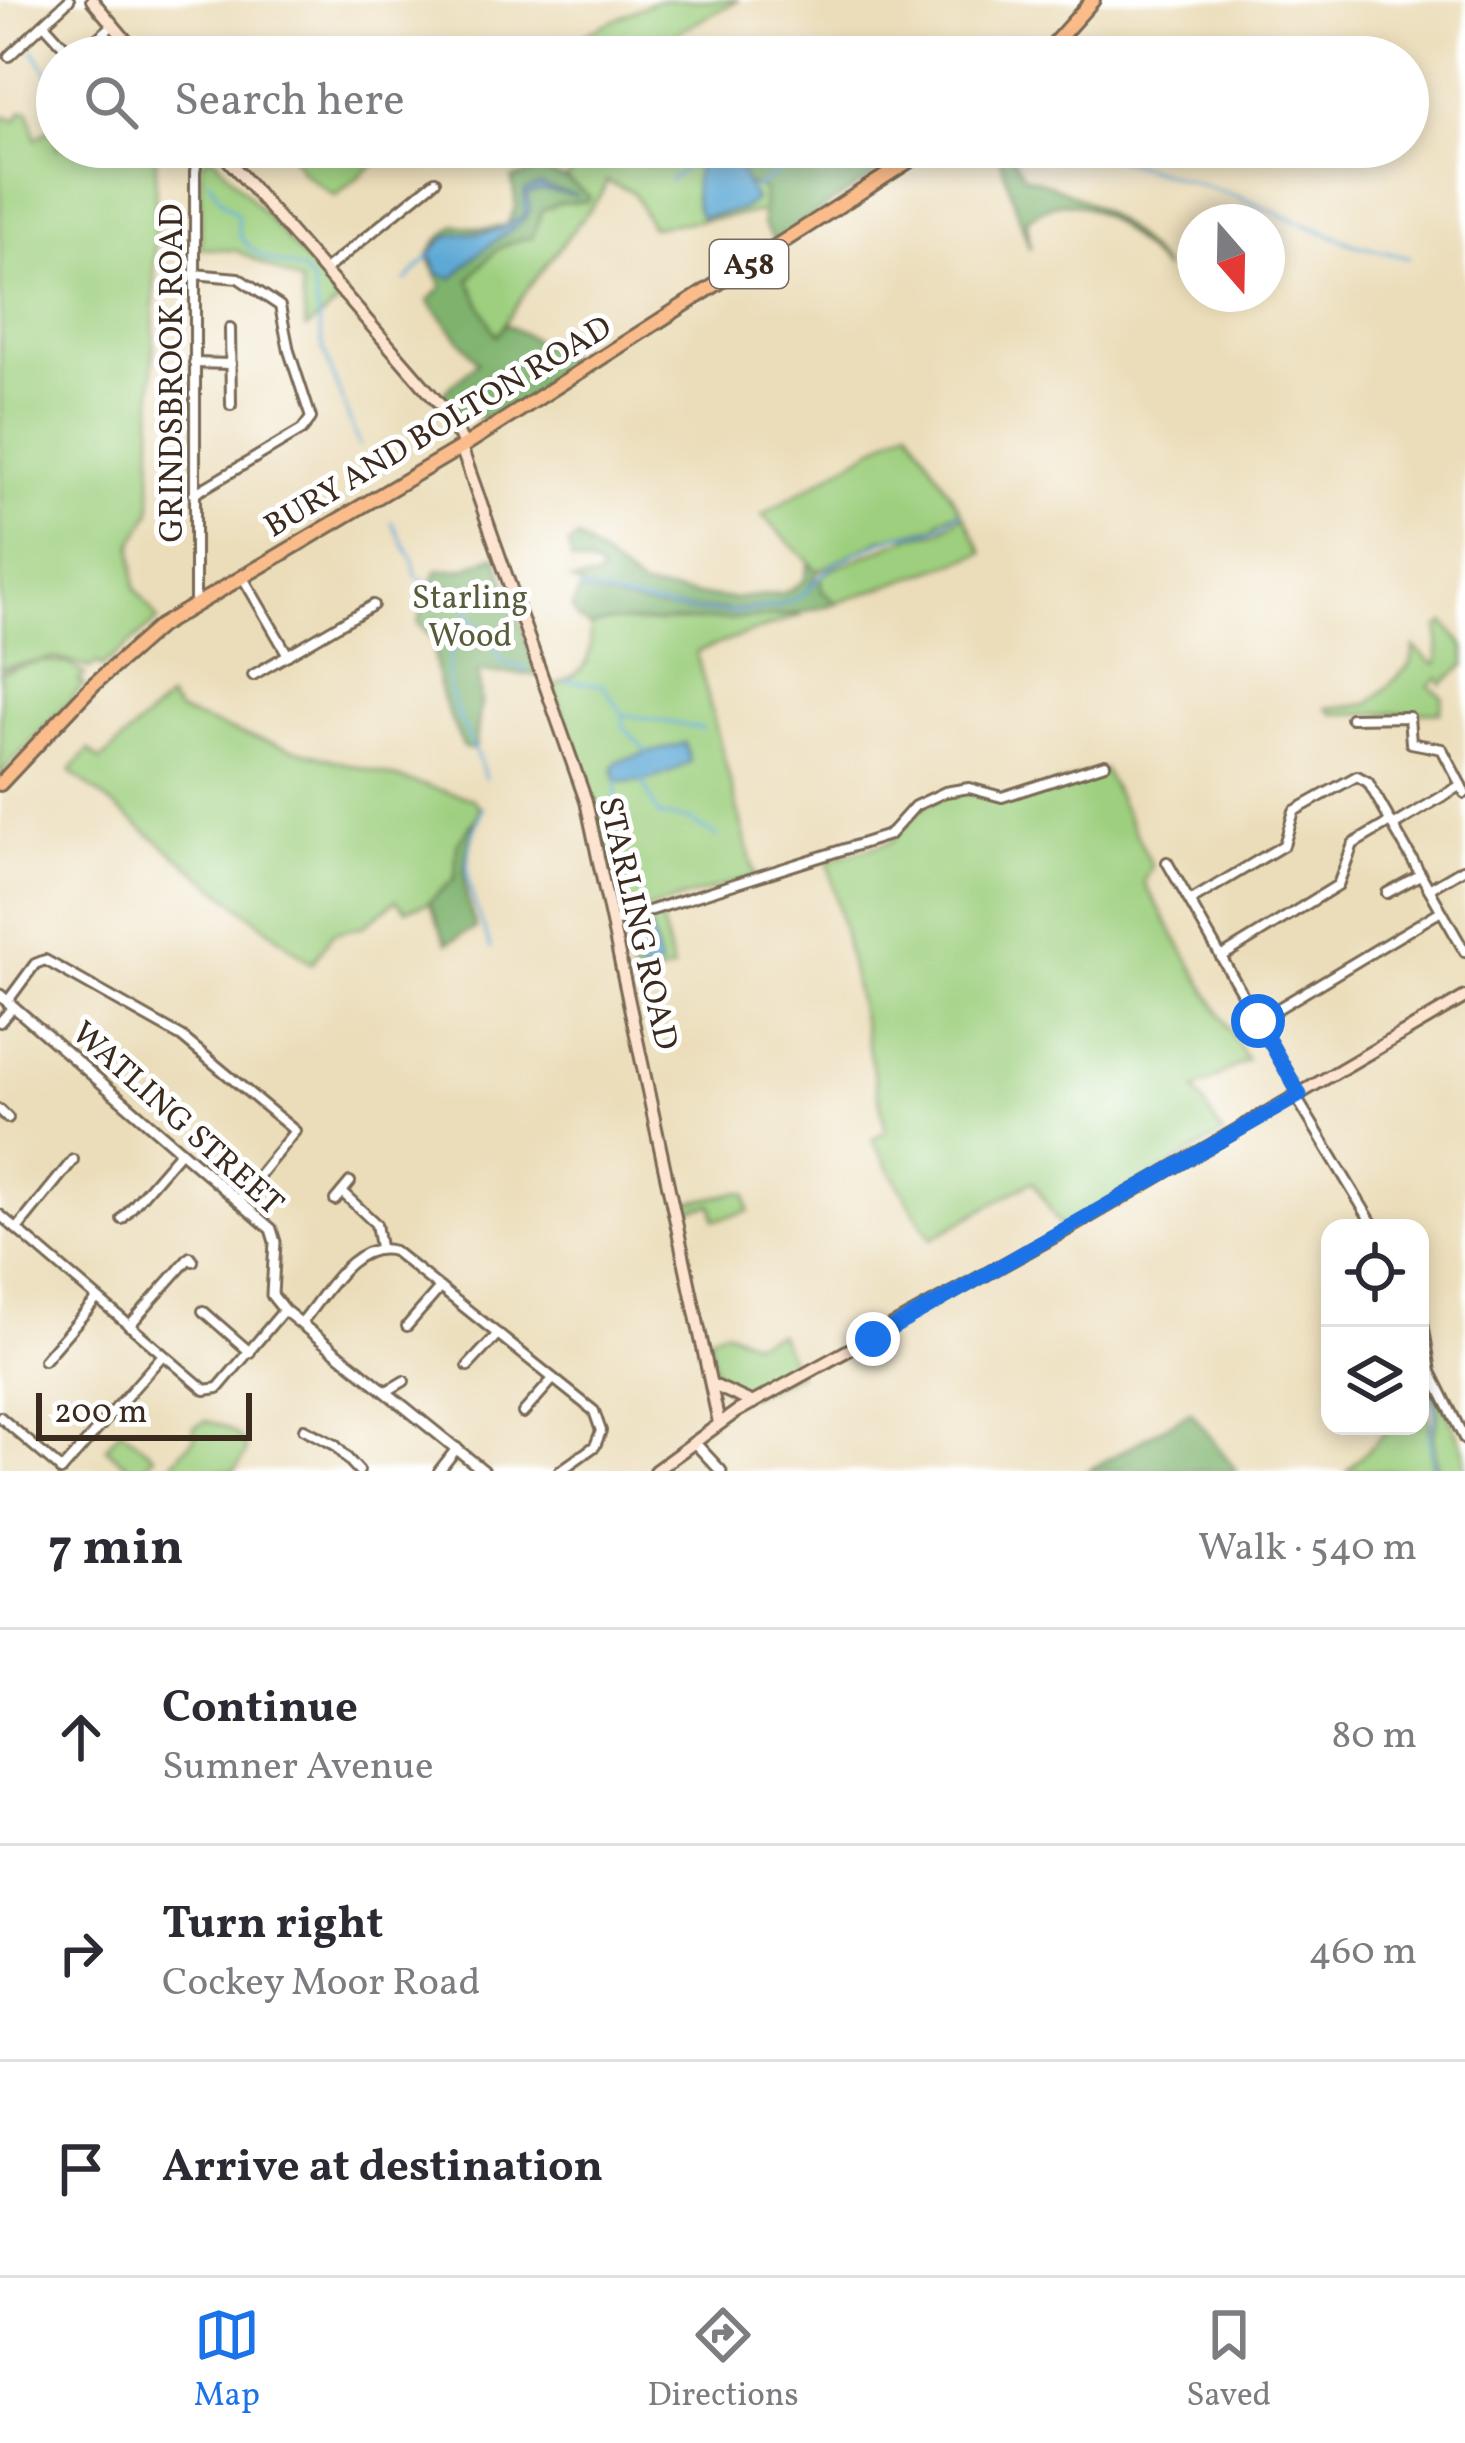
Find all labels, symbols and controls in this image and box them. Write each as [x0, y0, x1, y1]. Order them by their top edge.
search box [36, 36, 1429, 168]
icon: search [78, 69, 144, 135]
text: Search here [174, 71, 405, 134]
street label: GRINDSBROOK ROAD [151, 204, 197, 542]
north arrow [1177, 204, 1285, 312]
road number: A58 [710, 240, 788, 288]
street label: BURY AND BOLTON ROAD [257, 306, 621, 551]
park label: Starling Wood [412, 577, 528, 661]
street label: STARLING ROAD [585, 793, 688, 1055]
route start [1231, 994, 1285, 1048]
street label: WATLING STREET [60, 1012, 292, 1228]
map controls [1321, 1219, 1429, 1435]
button: locate [1321, 1219, 1429, 1327]
route end [846, 1312, 900, 1366]
button: layers [1321, 1327, 1429, 1435]
scale bar [36, 1387, 252, 1440]
text: 200 m [54, 1391, 148, 1437]
text: 7 min [48, 1514, 184, 1585]
text: Walk · 540 m [1198, 1522, 1417, 1576]
text: Continue [162, 1678, 358, 1741]
icon: ahead [48, 1704, 114, 1770]
text: 80 m [1331, 1710, 1417, 1764]
text: Sumner Avenue [162, 1741, 434, 1795]
text: Turn right [162, 1894, 383, 1957]
icon: right [48, 1920, 114, 1986]
text: 460 m [1309, 1926, 1417, 1980]
text: Cockey Moor Road [162, 1957, 480, 2011]
icon: arrive [48, 2136, 114, 2202]
text: Arrive at destination [162, 2137, 603, 2200]
tab: Map [194, 2302, 260, 2420]
tab: Directions [647, 2302, 799, 2420]
tab: Saved [1186, 2302, 1271, 2420]

